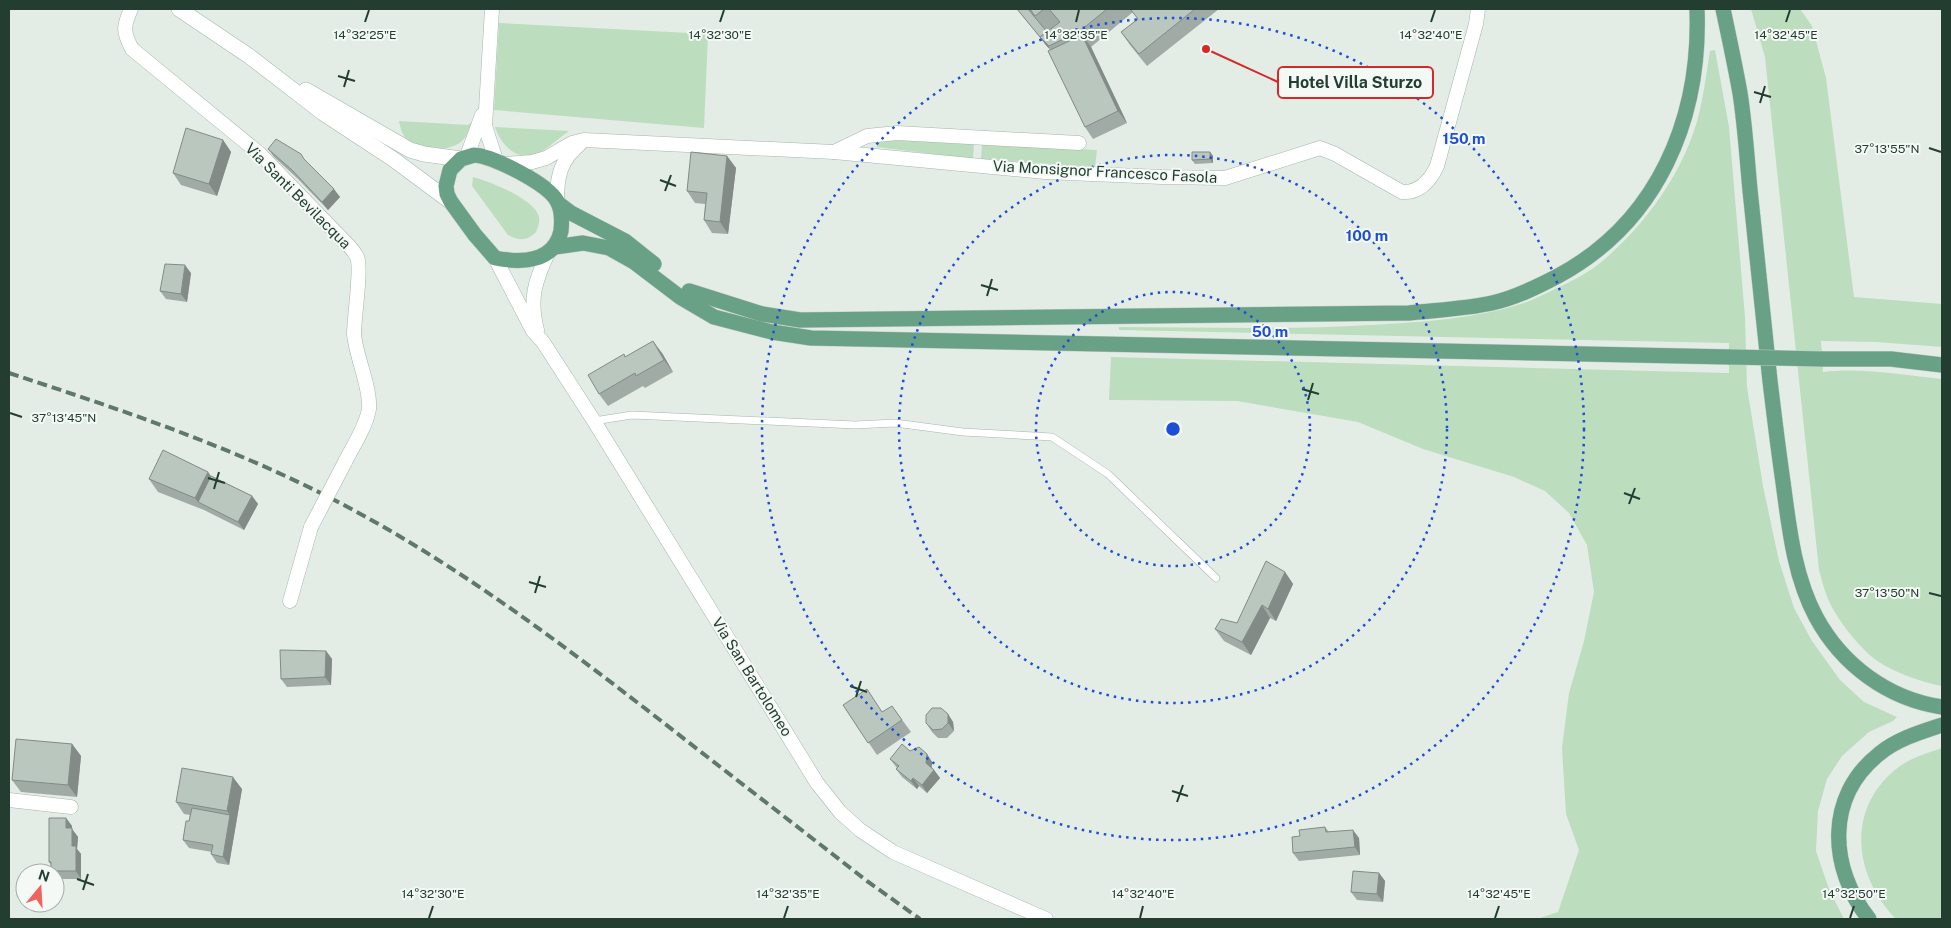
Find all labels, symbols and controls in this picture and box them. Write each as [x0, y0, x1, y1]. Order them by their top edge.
text: 14°32'25"E [333, 28, 397, 42]
text: 14°32'30"E [688, 28, 752, 42]
text: 14°32'35"E [1044, 28, 1108, 42]
text: 14°32'40"E [1399, 28, 1463, 42]
text: 14°32'45"E [1754, 28, 1818, 42]
callout: Hotel Villa Sturzo [1278, 67, 1433, 98]
text: Hotel Villa Sturzo [1288, 73, 1422, 92]
text: 150 m [1442, 130, 1486, 147]
street label: Via Santi Bevilacqua [242, 139, 355, 252]
text: 37°13'55"N [1854, 142, 1920, 156]
street label: Via Monsignor Francesco Fasola [992, 157, 1218, 186]
text: 100 m [1346, 227, 1388, 244]
text: 50 m [1252, 323, 1288, 340]
text: 37°13'45"N [32, 411, 96, 425]
centre of rings [1164, 420, 1182, 438]
text: 37°13'50"N [1855, 586, 1919, 600]
street label: Via San Bartolomeo [709, 614, 796, 739]
north arrow [15, 863, 65, 913]
text: N [36, 866, 52, 885]
text: 14°32'30"E [401, 887, 465, 901]
text: 14°32'35"E [756, 887, 820, 901]
text: 14°32'40"E [1111, 887, 1175, 901]
text: 14°32'45"E [1467, 887, 1531, 901]
text: 14°32'50"E [1822, 887, 1886, 901]

